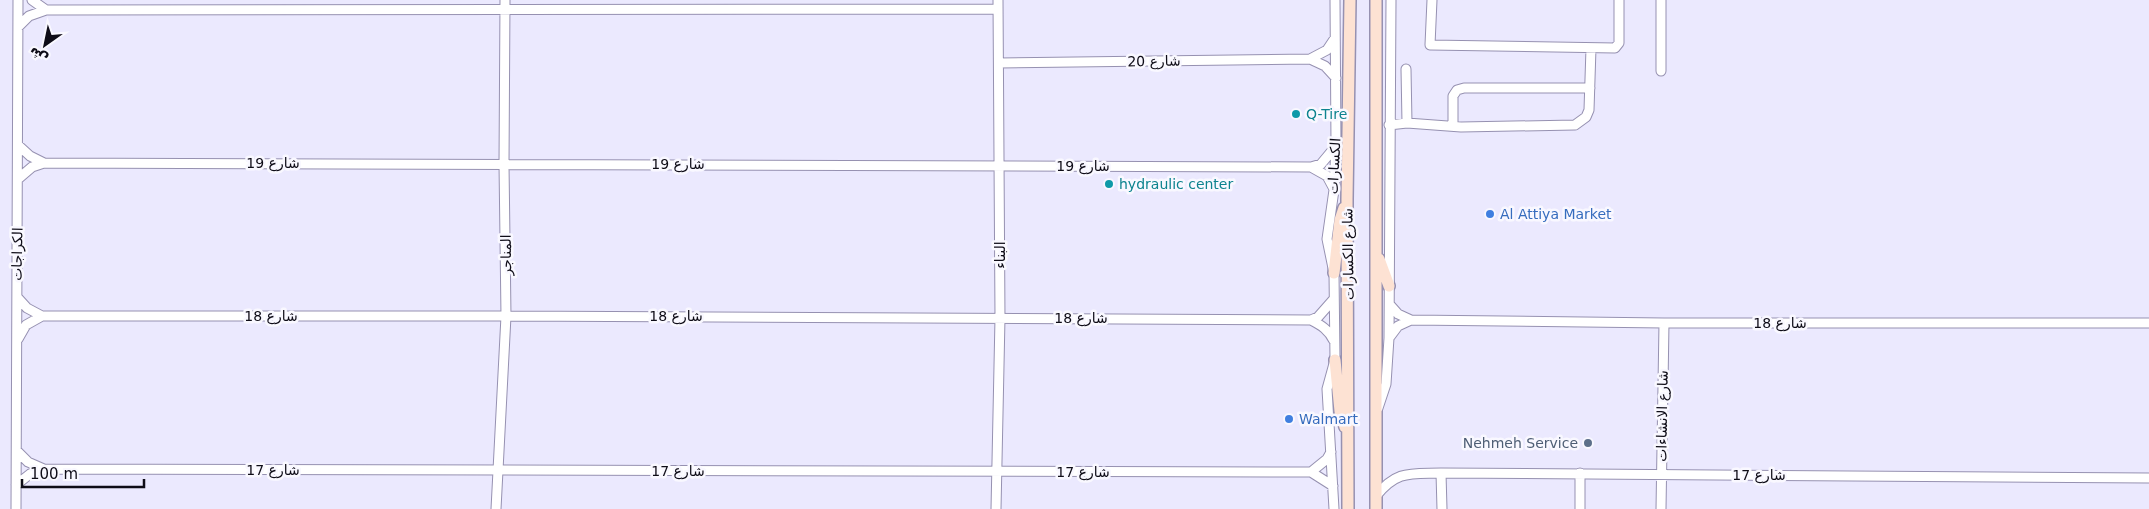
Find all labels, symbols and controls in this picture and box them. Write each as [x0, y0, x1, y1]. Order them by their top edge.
north arrow [20, 20, 70, 70]
text: ش [25, 44, 50, 68]
street label: شارع 20 [1127, 53, 1181, 70]
place label: Q-Tire [1306, 106, 1347, 122]
marker: Q-Tire [1290, 108, 1302, 120]
street label: الكسارات [1325, 137, 1344, 195]
street label: شارع 19 [246, 155, 300, 172]
street label: شارع 19 [651, 156, 705, 173]
street label: شارع 19 [1056, 158, 1110, 175]
place label: hydraulic center [1119, 176, 1233, 192]
marker: hydraulic center [1103, 178, 1115, 190]
place label: Al Attiya Market [1500, 206, 1612, 222]
street label: شارع الكسارات [1339, 208, 1358, 300]
marker: Al Attiya Market [1484, 208, 1496, 220]
street label: الكراجات [9, 227, 26, 281]
street label: المناجر [498, 234, 515, 277]
street label: البناء [992, 241, 1008, 269]
street label: شارع 18 [244, 308, 298, 325]
street label: شارع 18 [649, 308, 703, 325]
street label: شارع 18 [1054, 310, 1108, 327]
street label: شارع 18 [1753, 315, 1807, 332]
street label: شارع الانشاءات [1653, 370, 1672, 462]
place label: Walmart [1299, 411, 1358, 427]
marker: Walmart [1283, 413, 1295, 425]
place label: Nehmeh Service [1463, 435, 1578, 451]
marker: Nehmeh Service [1582, 437, 1594, 449]
scale bar [22, 456, 145, 488]
street label: شارع 17 [246, 462, 300, 479]
street label: شارع 17 [651, 463, 705, 480]
street label: شارع 17 [1056, 464, 1110, 481]
text: 100 m [30, 465, 78, 483]
street label: شارع 17 [1732, 467, 1786, 484]

